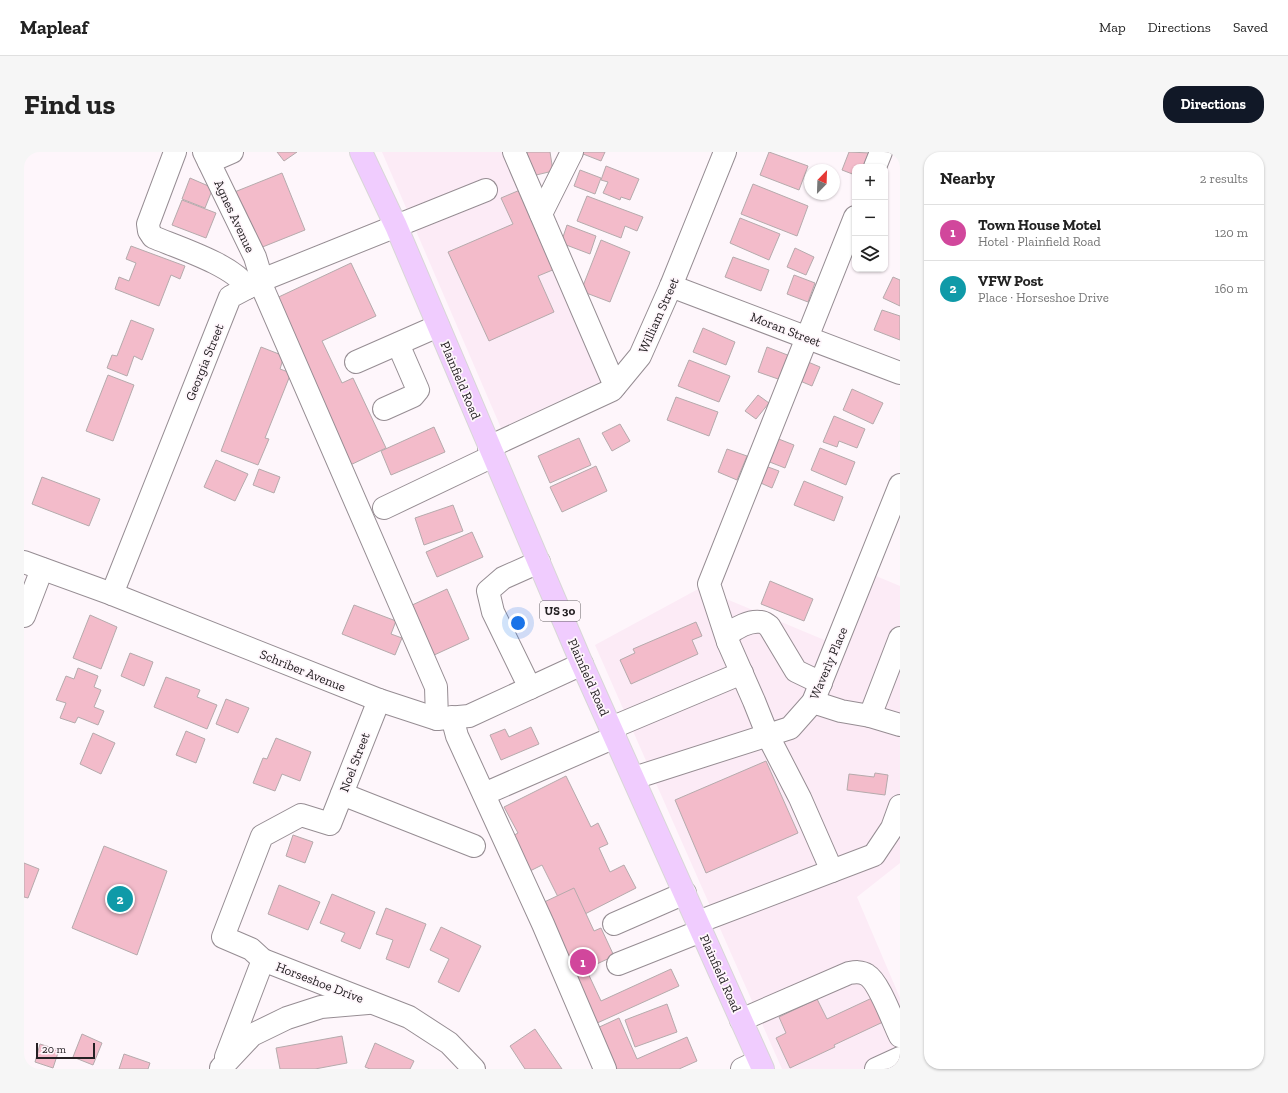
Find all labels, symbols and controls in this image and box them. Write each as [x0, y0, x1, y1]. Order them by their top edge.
text: Mapleaf [20, 16, 88, 39]
text: Map [1099, 19, 1126, 36]
text: Directions [1148, 19, 1211, 36]
text: Saved [1233, 19, 1268, 36]
button: Directions [1163, 86, 1264, 123]
text: Find us [24, 88, 115, 121]
north arrow [804, 164, 840, 200]
map controls [852, 164, 888, 272]
button: + [852, 164, 888, 200]
text: Nearby [940, 168, 995, 188]
text: 2 results [1200, 171, 1248, 186]
street label: Agnes Avenue [211, 178, 258, 255]
button: − [852, 200, 888, 236]
text: Town House Motel [978, 216, 1101, 234]
text: 1 [950, 225, 956, 240]
text: 120 m [1215, 225, 1248, 240]
text: Hotel · Plainfield Road [978, 234, 1101, 249]
button: layers [852, 236, 888, 272]
text: VFW Post [978, 272, 1043, 290]
street label: William Street [635, 275, 682, 355]
text: 2 [950, 281, 956, 296]
text: 160 m [1214, 281, 1248, 296]
text: Place · Horseshoe Drive [978, 290, 1109, 305]
street label: Moran Street [748, 309, 823, 350]
street label: Georgia Street [182, 321, 227, 403]
street label: Plainfield Road [437, 339, 484, 421]
road number: US 30 [540, 601, 580, 621]
your location [508, 613, 528, 633]
street label: Waverly Place [806, 625, 850, 702]
street label: Plainfield Road [565, 636, 612, 718]
street label: Schriber Avenue [258, 646, 348, 695]
street label: Noel Street [336, 730, 373, 794]
pin: 2 [107, 884, 133, 914]
street label: Plainfield Road [697, 932, 744, 1014]
pin: 1 [570, 947, 596, 977]
street label: Horseshoe Drive [274, 959, 366, 1006]
scale bar [36, 1041, 95, 1060]
text: 20 m [42, 1043, 66, 1056]

